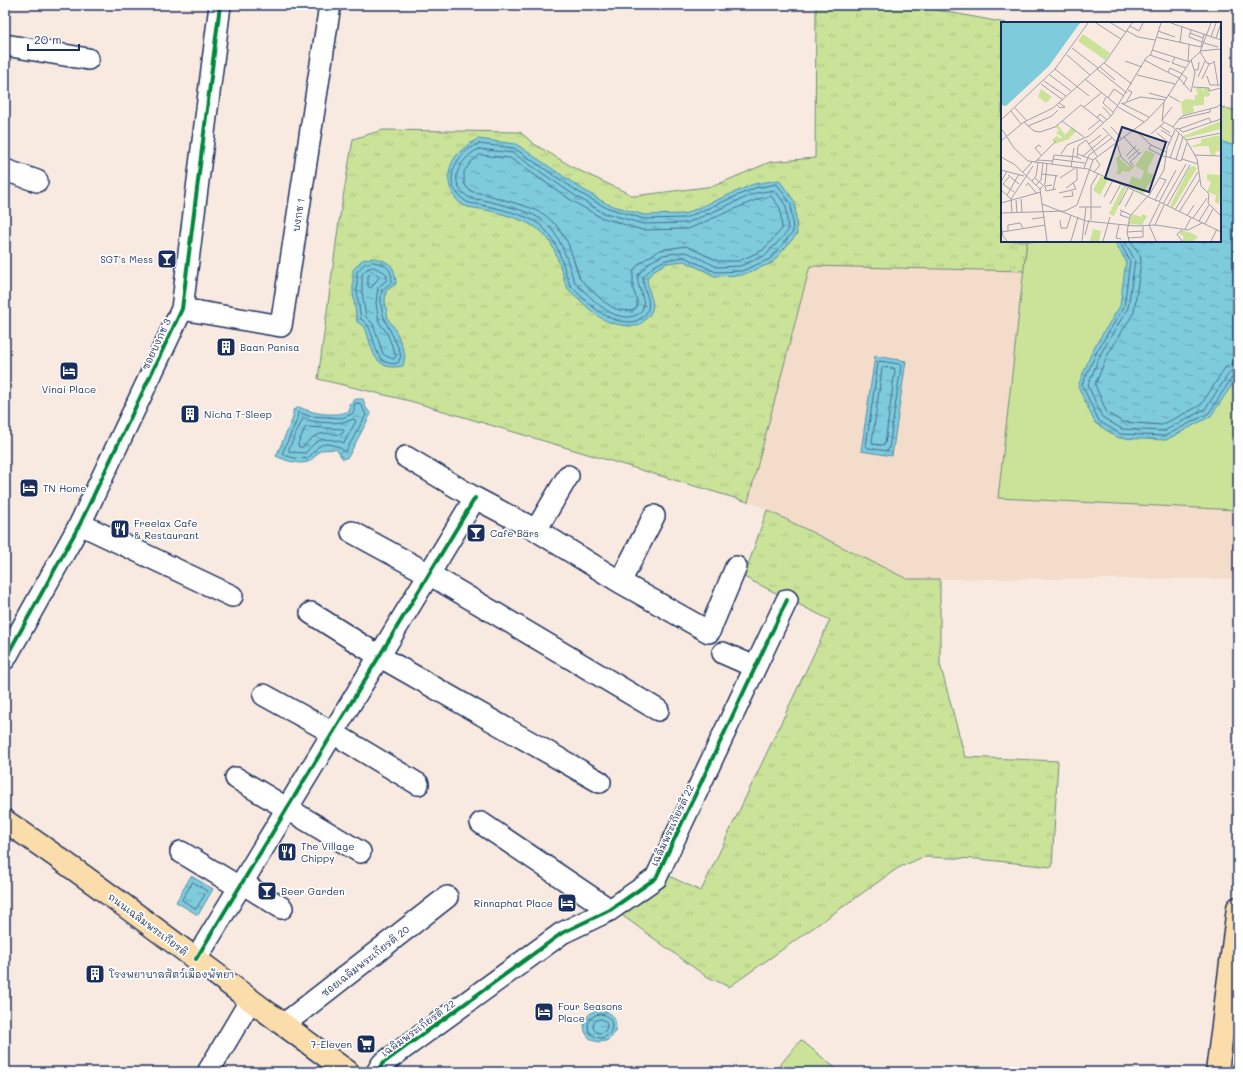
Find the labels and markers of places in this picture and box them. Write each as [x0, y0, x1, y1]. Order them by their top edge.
bar icon: SGT's Mess [156, 248, 178, 270]
place label: SGT's Mess [100, 252, 153, 266]
building icon: Baan Panisa [215, 336, 237, 358]
place label: Baan Panisa [240, 340, 299, 354]
hotel icon: Vinai Place [58, 360, 80, 382]
place label: Vinai Place [42, 382, 96, 396]
building icon: Nicha T-Sleep [179, 403, 201, 425]
place label: Nicha T-Sleep [204, 407, 272, 421]
hotel icon: TN Home [18, 477, 40, 499]
place label: TN Home [43, 481, 86, 495]
place label: Freelax Cafe & Restaurant [134, 516, 199, 542]
restaurant icon: Freelax Cafe & Restaurant [109, 518, 131, 540]
bar icon: Cafe Bärs [465, 522, 487, 544]
place label: Cafe Bärs [490, 526, 539, 540]
place label: The Village Chippy [301, 839, 354, 865]
restaurant icon: The Village Chippy [276, 841, 298, 863]
bar icon: Beer Garden [256, 880, 278, 902]
place label: Beer Garden [281, 884, 345, 898]
hotel icon: Rinnaphat Place [556, 892, 578, 914]
place label: Rinnaphat Place [474, 896, 553, 910]
building icon: โรงพยาบาลสัตว์เมืองพัทยา [84, 963, 106, 985]
place label: โรงพยาบาลสัตว์เมืองพัทยา [108, 967, 234, 981]
place label: Four Seasons Place [558, 999, 623, 1025]
hotel icon: Four Seasons Place [533, 1001, 555, 1023]
supermarket icon: 7-Eleven [355, 1033, 377, 1055]
place label: 7-Eleven [311, 1037, 352, 1051]

